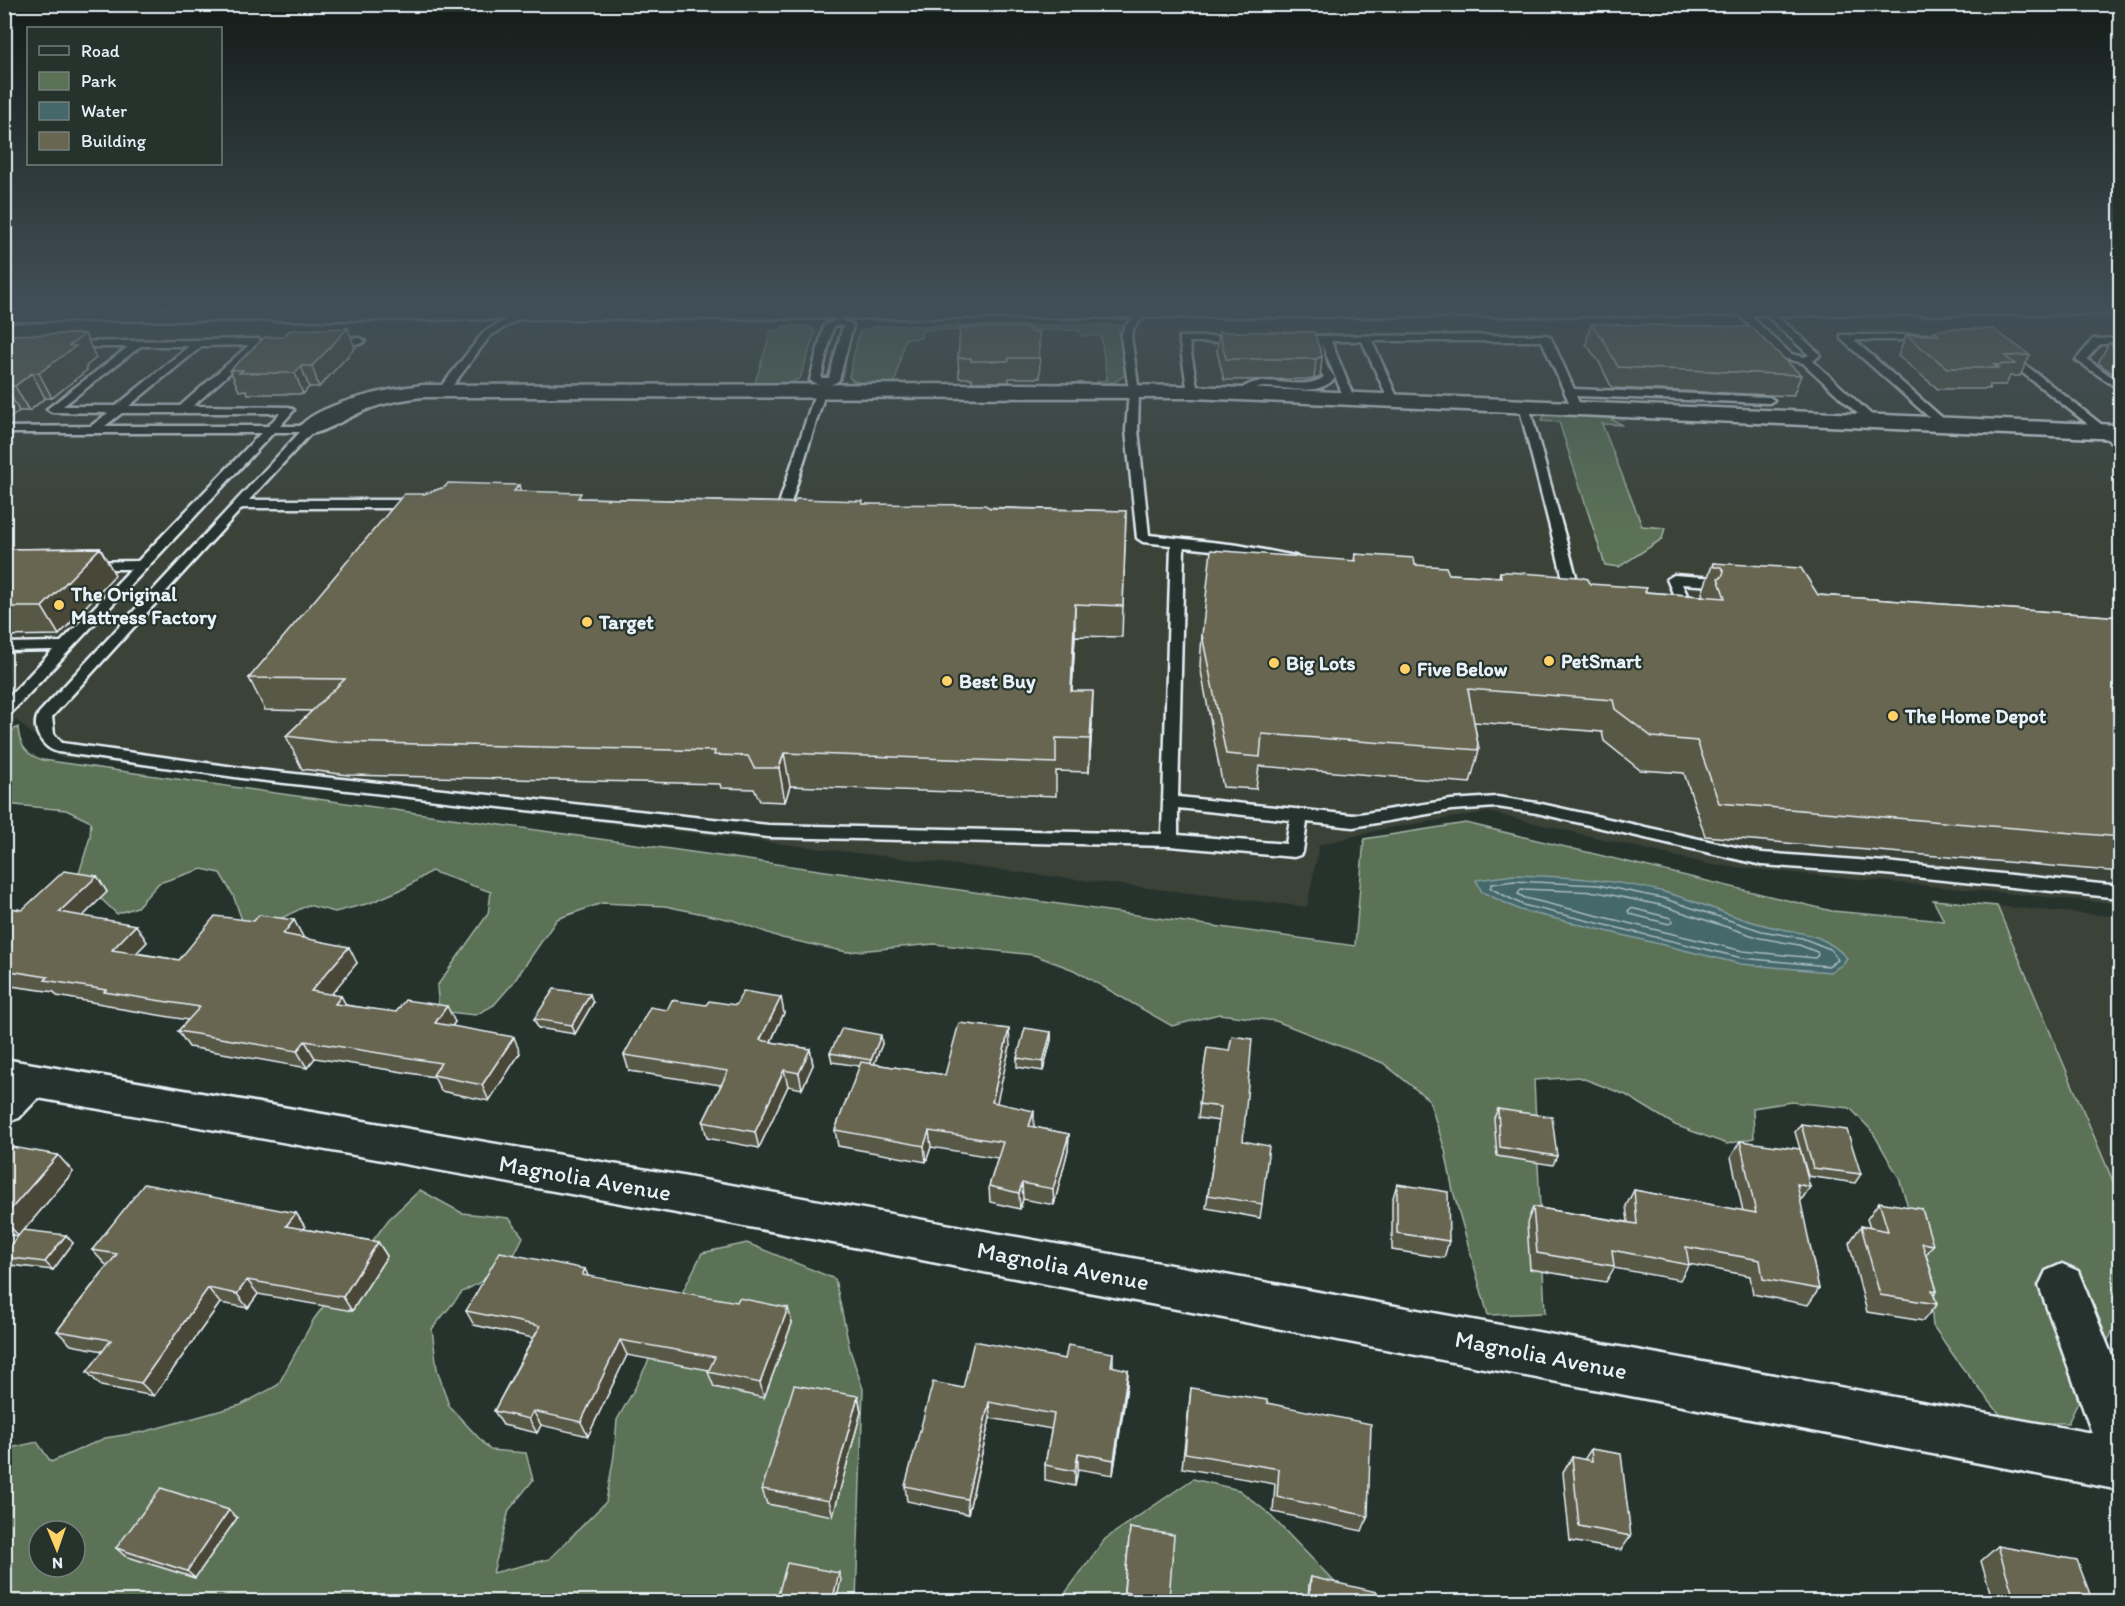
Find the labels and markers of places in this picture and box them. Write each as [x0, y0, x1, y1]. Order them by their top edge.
place label: The Original Mattress Factory [70, 582, 217, 630]
marker: The Original Mattress Factory [52, 598, 66, 612]
place label: Target [598, 610, 654, 635]
marker: Target [580, 615, 594, 629]
place label: PetSmart [1561, 649, 1642, 673]
place label: Big Lots [1286, 651, 1356, 676]
marker: PetSmart [1542, 654, 1556, 668]
marker: Big Lots [1267, 656, 1281, 670]
place label: Five Below [1417, 657, 1508, 681]
marker: Five Below [1398, 662, 1412, 676]
place label: Best Buy [959, 669, 1036, 694]
marker: Best Buy [940, 674, 954, 688]
place label: The Home Depot [1904, 704, 2047, 729]
marker: The Home Depot [1886, 709, 1900, 723]

